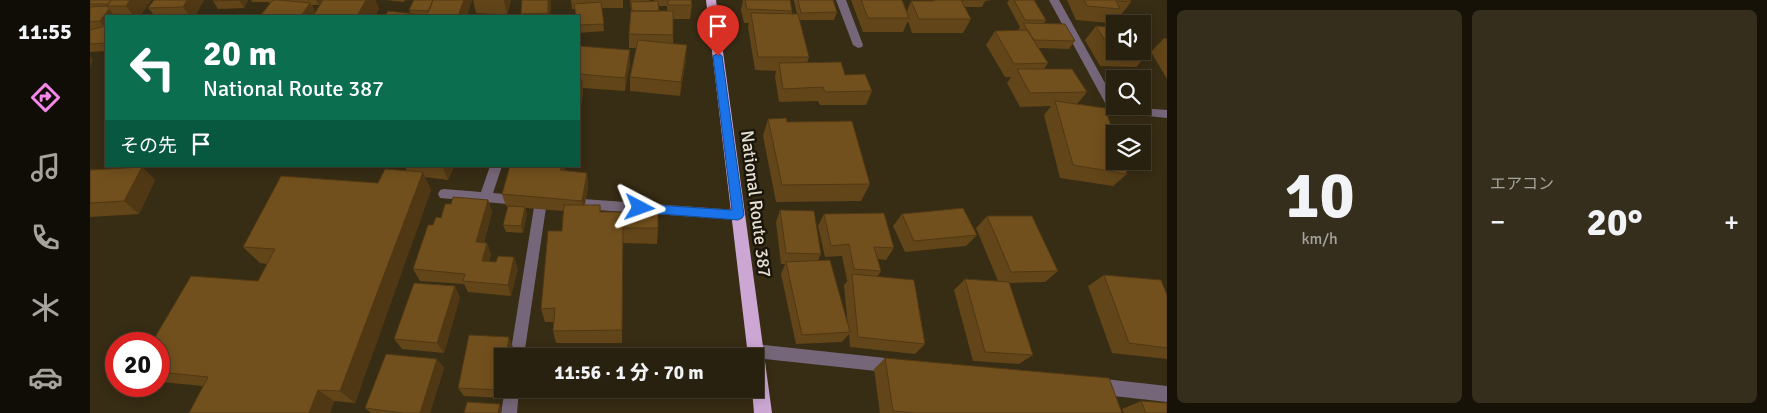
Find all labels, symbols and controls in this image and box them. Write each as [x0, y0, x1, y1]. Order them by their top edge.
pin [697, 5, 739, 56]
icon: arrive [704, 12, 732, 40]
map controls [1106, 15, 1151, 170]
button: sound [1106, 15, 1151, 60]
text: 11:55 [18, 18, 72, 45]
text: 20 m [203, 32, 277, 75]
icon: left [120, 35, 185, 100]
button: search [1106, 70, 1151, 115]
text: National Route 387 [203, 75, 384, 102]
icon: directions [28, 80, 63, 115]
button: layers [1106, 125, 1151, 170]
street label: National Route 387 [736, 129, 776, 279]
icon: arrive [187, 130, 215, 158]
text: その先 [120, 134, 177, 158]
icon: music [28, 150, 63, 185]
text: 10 [1284, 156, 1355, 236]
text: エアコン [1490, 174, 1554, 194]
position arrow [613, 181, 665, 233]
text: 20° [1586, 199, 1643, 246]
text: − [1490, 205, 1505, 239]
text: + [1724, 205, 1739, 239]
icon: phone [28, 220, 63, 255]
text: km/h [1301, 229, 1338, 249]
icon: climate [28, 290, 63, 325]
speed limit sign: 20 [105, 332, 170, 397]
icon: car [28, 360, 63, 395]
text: 11:56 · 1 分 · 70 m [554, 361, 704, 385]

